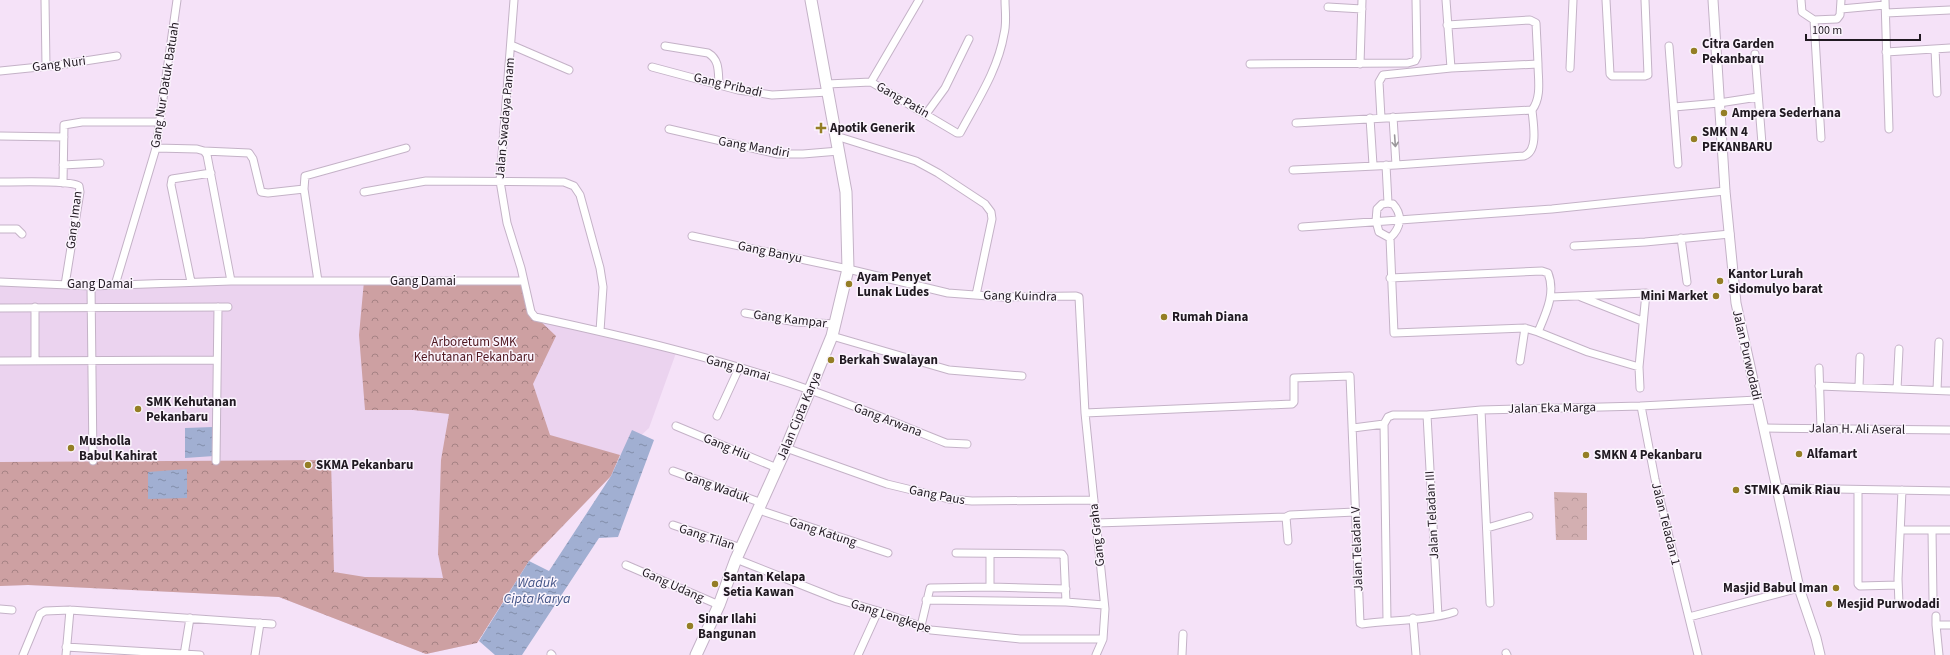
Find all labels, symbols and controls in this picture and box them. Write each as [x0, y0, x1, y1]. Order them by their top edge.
scale bar [1806, 16, 1920, 42]
street label: Gang Nur Datuk Batuah [146, 21, 184, 149]
text: 100 m [1812, 22, 1842, 39]
place label: Citra Garden Pekanbaru [1702, 35, 1774, 68]
marker: Citra Garden Pekanbaru [1689, 46, 1699, 56]
street label: Gang Nuri [31, 52, 87, 76]
street label: Jalan Swadaya Panam [491, 57, 519, 179]
street label: Gang Pribadi [692, 68, 764, 102]
street label: Gang Patin [873, 78, 933, 122]
place label: Ampera Sederhana [1731, 104, 1841, 122]
marker: Ampera Sederhana [1719, 108, 1729, 118]
place label: Apotik Generik [829, 119, 916, 137]
marker: Apotik Generik [815, 122, 827, 134]
place label: SMK N 4 PEKANBARU [1702, 123, 1773, 156]
street label: Gang Mandiri [717, 132, 791, 162]
one-way arrow [1391, 134, 1398, 147]
marker: SMK N 4 PEKANBARU [1689, 134, 1699, 144]
street label: Gang Iman [61, 190, 87, 250]
street label: Gang Banyu [736, 236, 804, 268]
place label: Kantor Lurah Sidomulyo barat [1728, 265, 1823, 298]
place label: Ayam Penyet Lunak Ludes [856, 268, 931, 301]
street label: Gang Damai [390, 272, 456, 290]
street label: Gang Damai [67, 275, 133, 293]
marker: Kantor Lurah Sidomulyo barat [1715, 276, 1725, 286]
marker: Ayam Penyet Lunak Ludes [844, 279, 854, 289]
street label: Gang Kuindra [983, 286, 1057, 306]
place label: Mini Market [1641, 287, 1708, 305]
marker: Mini Market [1711, 291, 1721, 301]
street label: Gang Kampar [752, 306, 828, 332]
place label: Rumah Diana [1172, 308, 1248, 326]
street label: Jalan Purwodadi [1728, 308, 1766, 402]
marker: Rumah Diana [1159, 312, 1169, 322]
park label: Arboretum SMK Kehutanan Pekanbaru [414, 333, 534, 366]
street label: Gang Damai [704, 350, 772, 386]
place label: Berkah Swalayan [839, 351, 938, 369]
marker: Berkah Swalayan [826, 355, 836, 365]
street label: Jalan Cipta Karya [772, 369, 826, 463]
place label: SMK Kehutanan Pekanbaru [146, 393, 236, 426]
street label: Jalan Eka Marga [1508, 398, 1596, 418]
street label: Gang Arwana [851, 399, 925, 441]
marker: SMK Kehutanan Pekanbaru [133, 404, 143, 414]
street label: Jalan H. Ali Aseral [1809, 419, 1905, 439]
street label: Gang Hiu [701, 429, 753, 465]
place label: Musholla Babul Kahirat [79, 432, 157, 465]
marker: Musholla Babul Kahirat [66, 443, 76, 453]
place label: Alfamart [1806, 445, 1857, 463]
place label: SMKN 4 Pekanbaru [1594, 446, 1702, 464]
marker: Alfamart [1794, 449, 1804, 459]
marker: SMKN 4 Pekanbaru [1581, 450, 1591, 460]
place label: SKMA Pekanbaru [316, 456, 413, 474]
marker: SKMA Pekanbaru [303, 460, 313, 470]
street label: Gang Waduk [682, 467, 753, 507]
street label: Jalan Teladan III [1421, 470, 1443, 560]
street label: Gang Paus [907, 481, 967, 509]
street label: Jalan Teladan 1 [1647, 481, 1685, 567]
place label: STMIK Amik Riau [1744, 481, 1840, 499]
marker: STMIK Amik Riau [1731, 485, 1741, 495]
street label: Gang Graha [1085, 503, 1109, 567]
street label: Jalan Teladan V [1347, 506, 1367, 592]
street label: Gang Katung [787, 513, 859, 551]
street label: Gang Tilan [677, 519, 737, 555]
street label: Gang Udang [639, 563, 708, 607]
place label: Santan Kelapa Setia Kawan [723, 568, 805, 601]
water label: Waduk Cipta Karya [504, 573, 571, 609]
marker: Santan Kelapa Setia Kawan [710, 579, 720, 589]
place label: Masjid Babul Iman [1723, 579, 1828, 597]
marker: Masjid Babul Iman [1831, 583, 1841, 593]
street label: Gang Lengkepe [849, 595, 933, 637]
place label: Mesjid Purwodadi [1837, 595, 1940, 613]
marker: Mesjid Purwodadi [1824, 599, 1834, 609]
place label: Sinar Ilahi Bangunan [698, 610, 756, 643]
marker: Sinar Ilahi Bangunan [685, 621, 695, 631]

